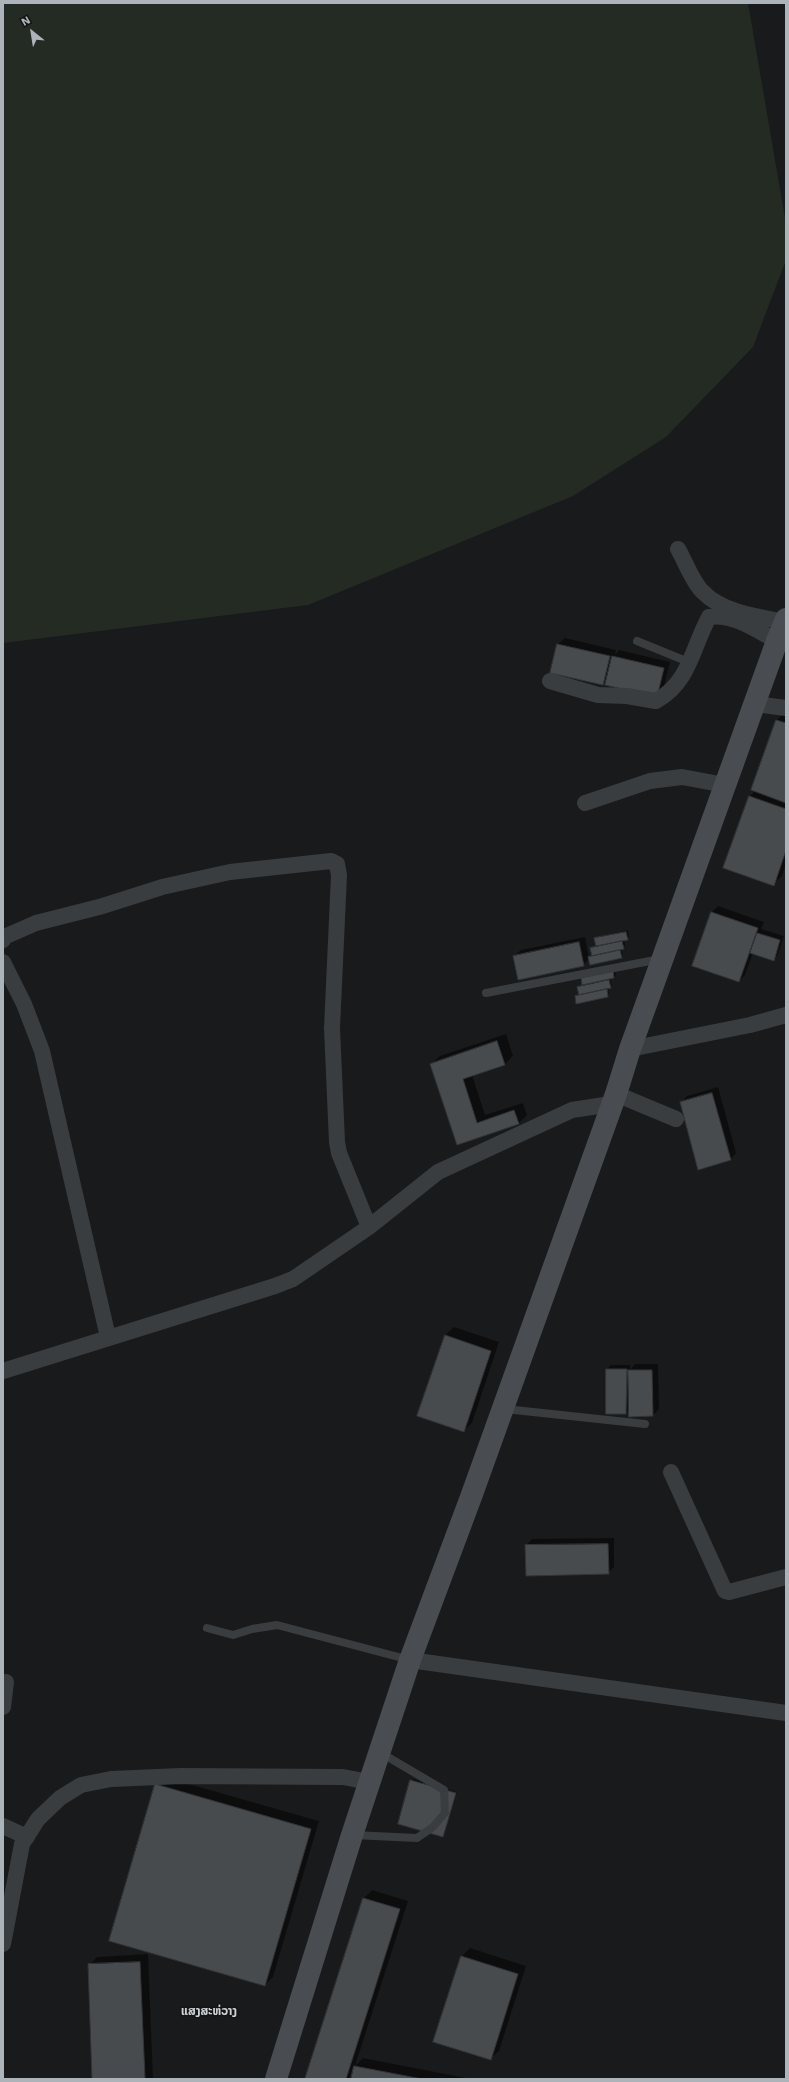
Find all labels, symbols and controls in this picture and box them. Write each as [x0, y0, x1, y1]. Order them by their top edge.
north arrow [12, 12, 52, 52]
text: N [19, 14, 33, 29]
district label: ແສງສະຫ່ວາງ [181, 2004, 237, 2018]

